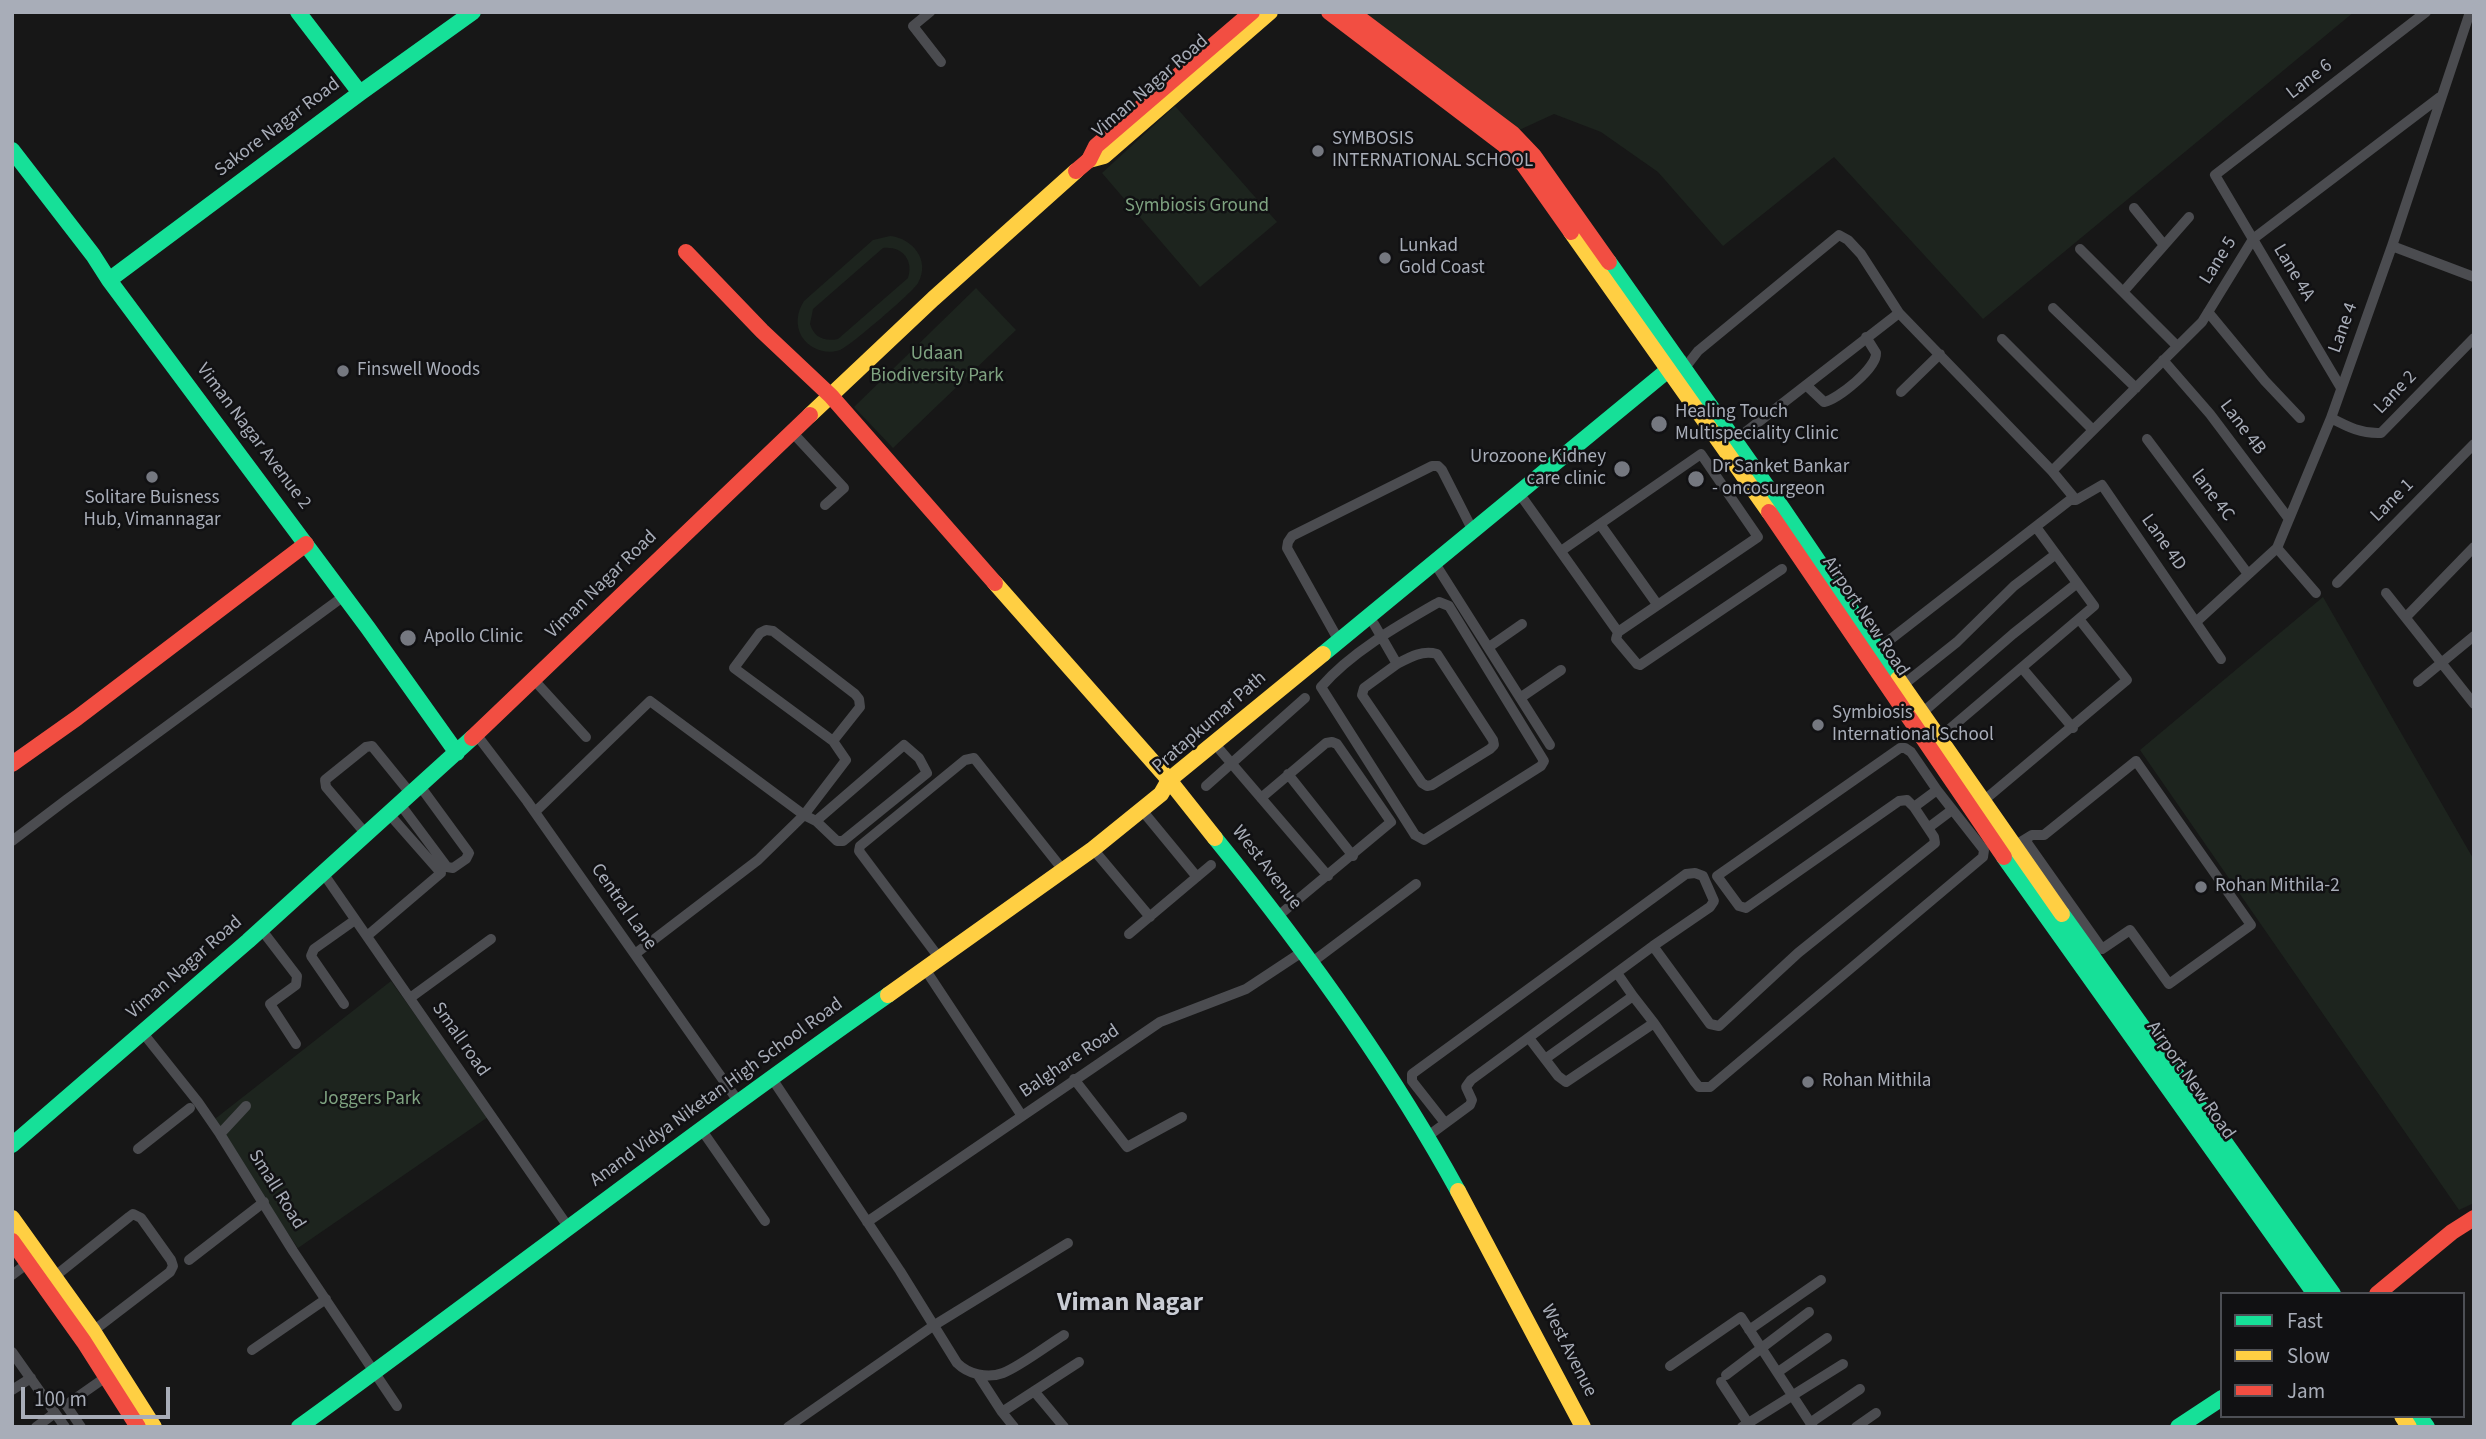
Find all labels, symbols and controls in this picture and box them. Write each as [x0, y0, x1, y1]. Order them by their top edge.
street label: Viman Nagar Road [1088, 31, 1214, 143]
street label: Lane 6 [2283, 55, 2337, 105]
street label: Sakore Nagar Road [211, 74, 345, 182]
place label: SYMBOSIS INTERNATIONAL SCHOOL [1332, 129, 1533, 173]
marker: SYMBOSIS INTERNATIONAL SCHOOL [1310, 143, 1326, 159]
park label: Symbiosis Ground [1125, 196, 1269, 218]
street label: Lane 5 [2196, 233, 2242, 289]
place label: Lunkad Gold Coast [1399, 236, 1485, 280]
street label: Lane 4A [2267, 240, 2319, 306]
marker: Lunkad Gold Coast [1377, 250, 1393, 266]
street label: Lane 4 [2324, 300, 2364, 356]
park label: Udaan Biodiversity Park [870, 344, 1004, 388]
street label: Viman Nagar Avenue 2 [191, 360, 315, 514]
place label: Finswell Woods [357, 360, 480, 382]
marker: Finswell Woods [335, 363, 351, 379]
street label: Lane 2 [2370, 366, 2422, 420]
street label: Lane 4B [2214, 396, 2270, 460]
place label: Healing Touch Multispeciality Clinic [1675, 402, 1839, 446]
marker: Healing Touch Multispeciality Clinic [1649, 414, 1669, 434]
place label: Urozoone Kidney care clinic [1470, 447, 1606, 491]
place label: Dr Sanket Bankar - oncosurgeon [1712, 457, 1849, 501]
marker: Urozoone Kidney care clinic [1612, 459, 1632, 479]
street label: lane 4C [2185, 466, 2239, 526]
marker: Solitare Buisness Hub, Vimannagar [144, 469, 160, 485]
marker: Dr Sanket Bankar - oncosurgeon [1686, 469, 1706, 489]
street label: Lane 1 [2367, 475, 2419, 527]
place label: Solitare Buisness Hub, Vimannagar [83, 488, 221, 532]
street label: Lane 4D [2135, 510, 2191, 576]
street label: Viman Nagar Road [542, 526, 662, 644]
street label: Airport New Road [1817, 553, 1913, 681]
place label: Apollo Clinic [424, 627, 523, 649]
marker: Apollo Clinic [398, 628, 418, 648]
street label: Pratapkumar Path [1148, 667, 1272, 779]
place label: Symbiosis International School [1832, 703, 1994, 747]
marker: Symbiosis International School [1810, 717, 1826, 733]
street label: West Avenue [1226, 821, 1306, 915]
street label: Central Lane [585, 859, 661, 955]
place label: Rohan Mithila-2 [2215, 876, 2340, 898]
marker: Rohan Mithila-2 [2193, 879, 2209, 895]
street label: Viman Nagar Road [122, 912, 248, 1024]
street label: Anand Vidya Niketan High School Road [586, 994, 848, 1192]
street label: Small road [426, 998, 494, 1082]
street label: Airport New Road [2141, 1017, 2239, 1145]
street label: Balghare Road [1016, 1020, 1124, 1104]
place label: Rohan Mithila [1822, 1071, 1931, 1093]
marker: Rohan Mithila [1800, 1074, 1816, 1090]
park label: Joggers Park [319, 1089, 421, 1111]
street label: Small Road [243, 1146, 309, 1234]
district label: Viman Nagar [1057, 1288, 1203, 1320]
legend [2220, 1292, 2465, 1418]
street label: West Avenue [1535, 1301, 1601, 1401]
text: Fast [2287, 1306, 2323, 1336]
text: Slow [2287, 1341, 2330, 1371]
scale bar [24, 1372, 173, 1416]
text: Jam [2287, 1376, 2325, 1406]
text: 100 m [34, 1384, 87, 1414]

